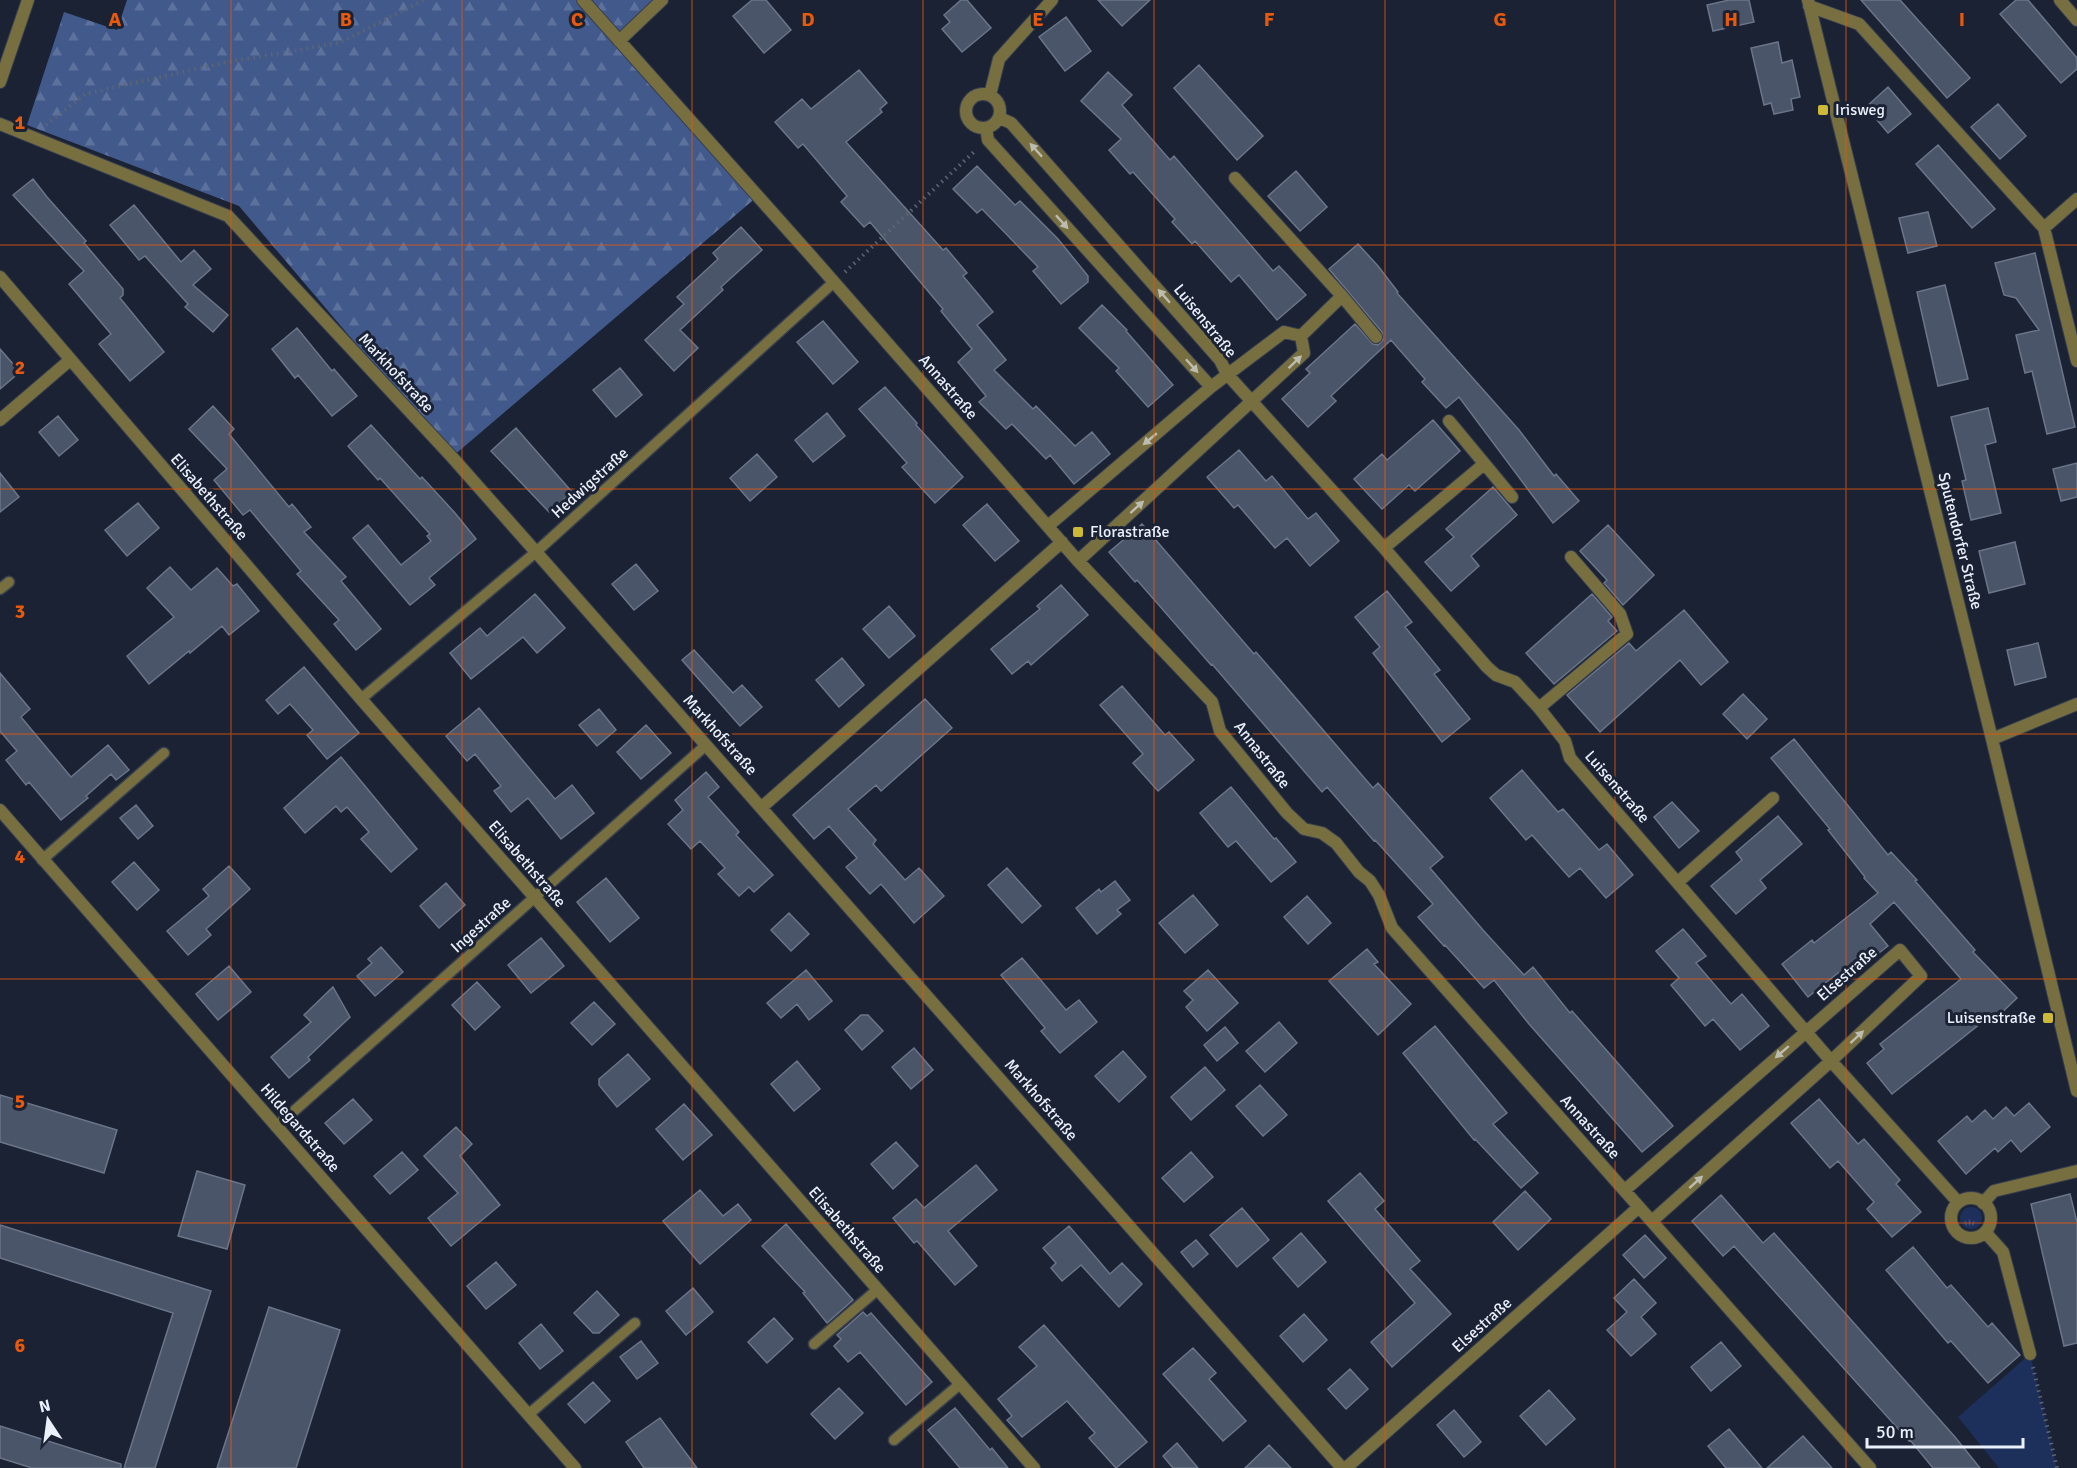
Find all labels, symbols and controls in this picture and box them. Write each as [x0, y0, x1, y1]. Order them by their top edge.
text: A [109, 7, 122, 32]
text: B [340, 7, 352, 32]
text: C [571, 7, 583, 32]
text: D [801, 7, 815, 32]
text: E [1032, 7, 1044, 32]
text: F [1264, 7, 1275, 32]
text: G [1493, 7, 1507, 32]
text: H [1724, 7, 1738, 32]
text: I [1959, 7, 1965, 32]
place label: Irisweg [1835, 100, 1885, 120]
marker: Irisweg [1816, 103, 1830, 117]
text: 1 [15, 110, 26, 135]
one-way arrow [1029, 142, 1043, 157]
one-way arrow [1055, 214, 1069, 229]
street label: Luisenstraße [1169, 280, 1241, 362]
one-way arrow [1158, 289, 1171, 304]
street label: Markhofstraße [354, 329, 438, 417]
street label: Annastraße [914, 350, 982, 424]
text: 2 [15, 355, 25, 380]
one-way arrow [1287, 355, 1301, 369]
one-way arrow [1185, 359, 1199, 374]
one-way arrow [1142, 432, 1158, 445]
street label: Hedwigstraße [548, 443, 632, 523]
street label: Elisabethstraße [166, 450, 252, 544]
street label: Sputendorfer Straße [1933, 470, 1987, 612]
one-way arrow [1129, 501, 1144, 514]
place label: Florastraße [1090, 522, 1170, 542]
marker: Florastraße [1071, 525, 1085, 539]
text: 3 [15, 599, 25, 624]
street label: Markhofstraße [679, 690, 761, 780]
street label: Annastraße [1230, 717, 1294, 793]
street label: Luisenstraße [1580, 747, 1654, 827]
street label: Elisabethstraße [484, 817, 570, 911]
text: 4 [15, 844, 26, 869]
street label: Ingestraße [447, 893, 515, 957]
street label: Elsestraße [1813, 942, 1881, 1006]
place label: Luisenstraße [1947, 1008, 2036, 1028]
marker: Luisenstraße [2041, 1011, 2055, 1025]
one-way arrow [1849, 1031, 1863, 1045]
one-way arrow [1775, 1045, 1790, 1058]
street label: Markhofstraße [1000, 1055, 1082, 1145]
street label: Hildegardstraße [256, 1079, 344, 1177]
text: 5 [15, 1089, 25, 1114]
street label: Annastraße [1556, 1091, 1624, 1163]
one-way arrow [1688, 1176, 1703, 1189]
street label: Elisabethstraße [804, 1183, 890, 1277]
street label: Elsestraße [1448, 1293, 1516, 1357]
text: 6 [15, 1333, 26, 1358]
north arrow [18, 1390, 78, 1450]
text: N [37, 1395, 53, 1417]
scale bar [1867, 1411, 2023, 1449]
text: 50 m [1876, 1421, 1914, 1443]

